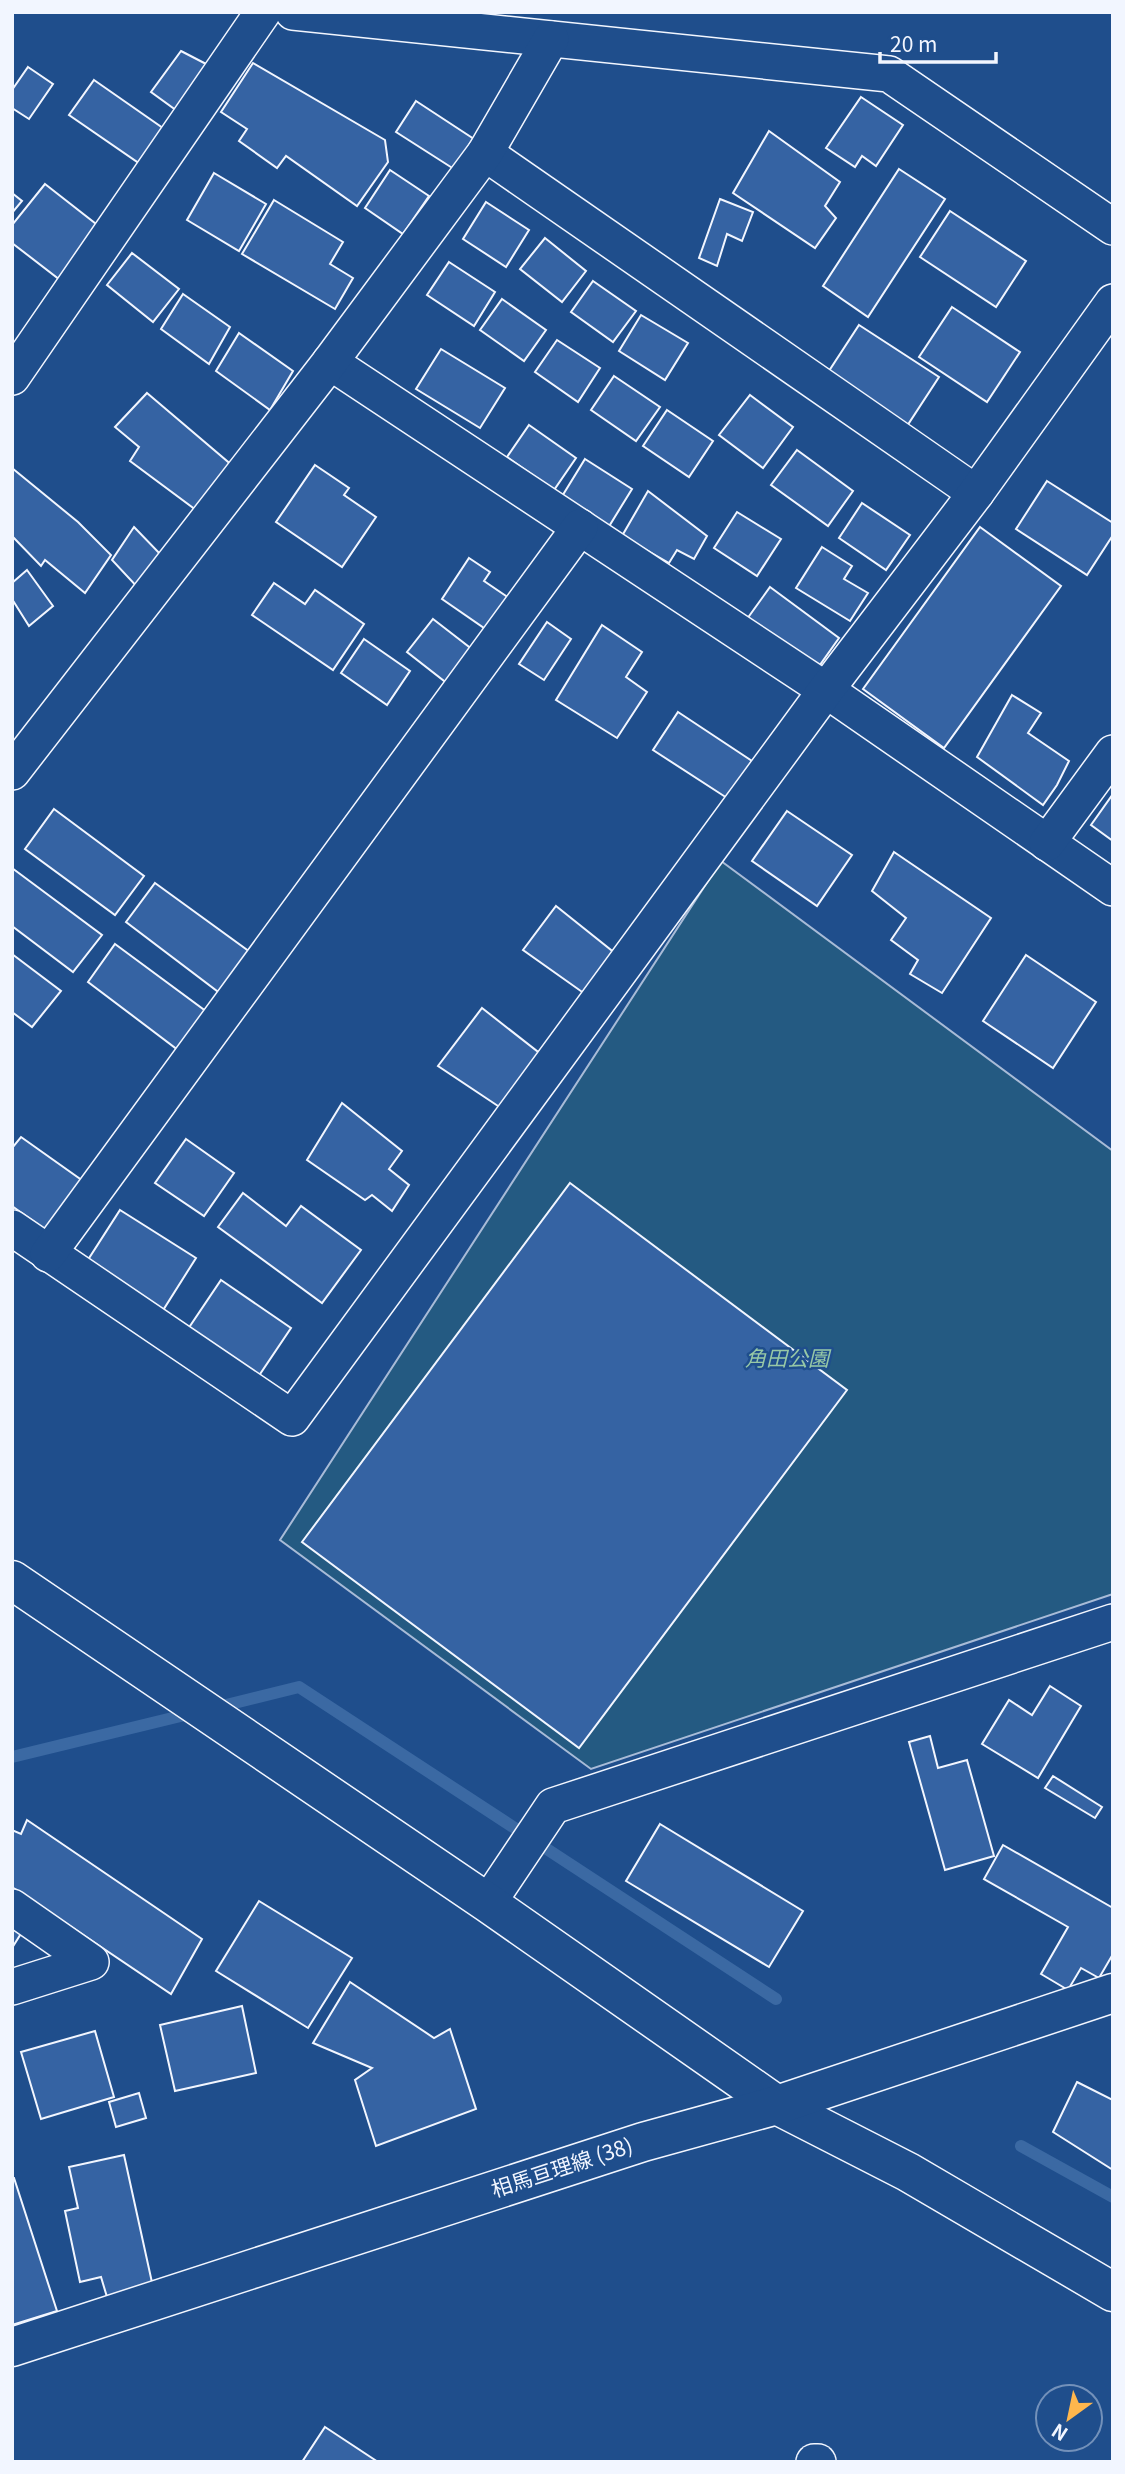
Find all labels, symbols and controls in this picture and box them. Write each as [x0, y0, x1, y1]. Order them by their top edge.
scale bar [880, 21, 996, 65]
text: 20 m [890, 28, 937, 58]
park label: 角田公園 [745, 1342, 832, 1372]
street label: 相馬亘理線 (38) [487, 2129, 636, 2203]
north arrow [1034, 2383, 1104, 2453]
text: N [1046, 2418, 1072, 2449]

